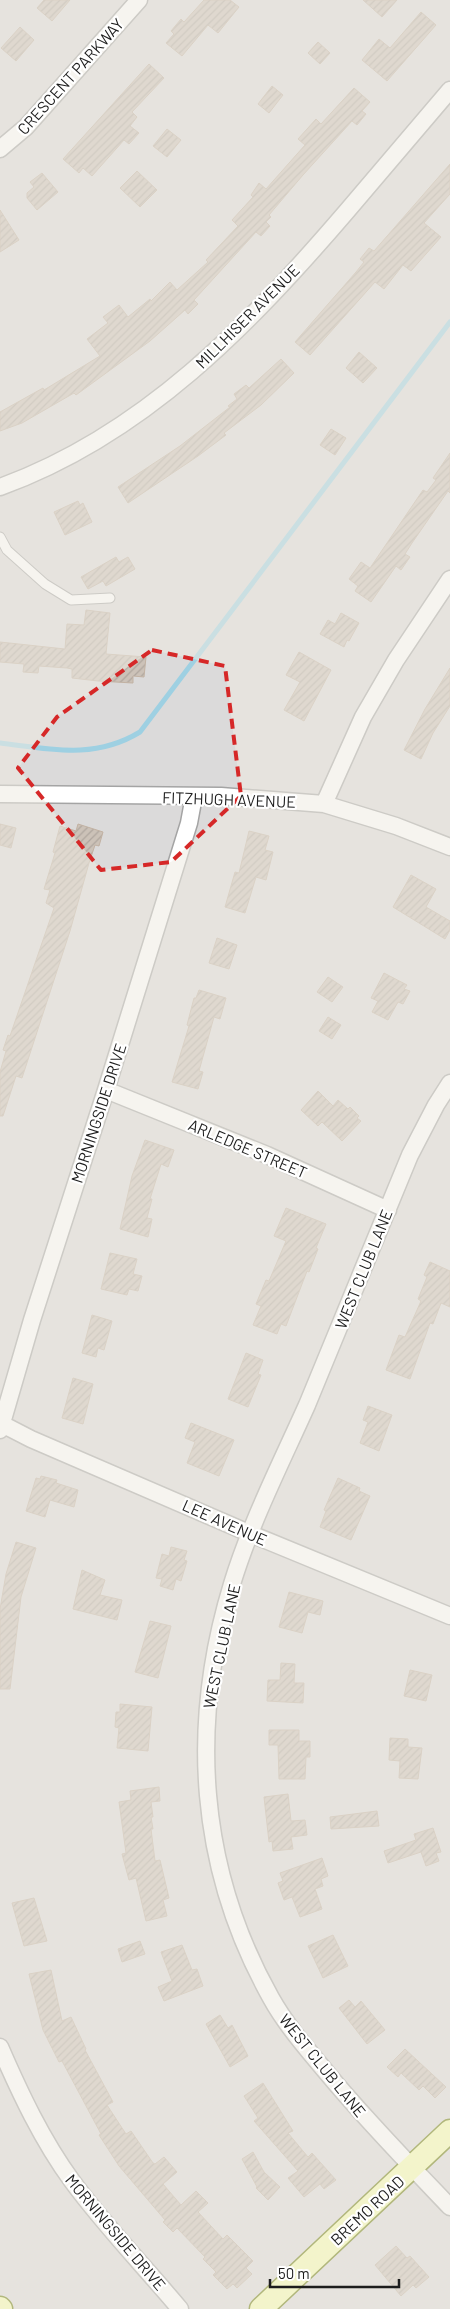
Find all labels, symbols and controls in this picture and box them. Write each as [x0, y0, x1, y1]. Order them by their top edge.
street label: CRESCENT PARKWAY [13, 14, 127, 138]
street label: MILLHISER AVENUE [191, 260, 303, 372]
street label: FITZHUGH AVENUE [162, 787, 296, 811]
street label: MORNINGSIDE DRIVE [66, 1041, 130, 1185]
street label: ARLEDGE STREET [186, 1114, 310, 1182]
street label: WEST CLUB LANE [330, 1207, 396, 1331]
street label: LEE AVENUE [180, 1495, 270, 1549]
street label: WEST CLUB LANE [199, 1582, 243, 1710]
street label: WEST CLUB LANE [276, 2010, 370, 2120]
street label: MORNINGSIDE DRIVE [62, 2170, 170, 2294]
street label: BREMO ROAD [326, 2171, 408, 2249]
scale bar [270, 2256, 399, 2288]
text: 50 m [278, 2264, 310, 2282]

